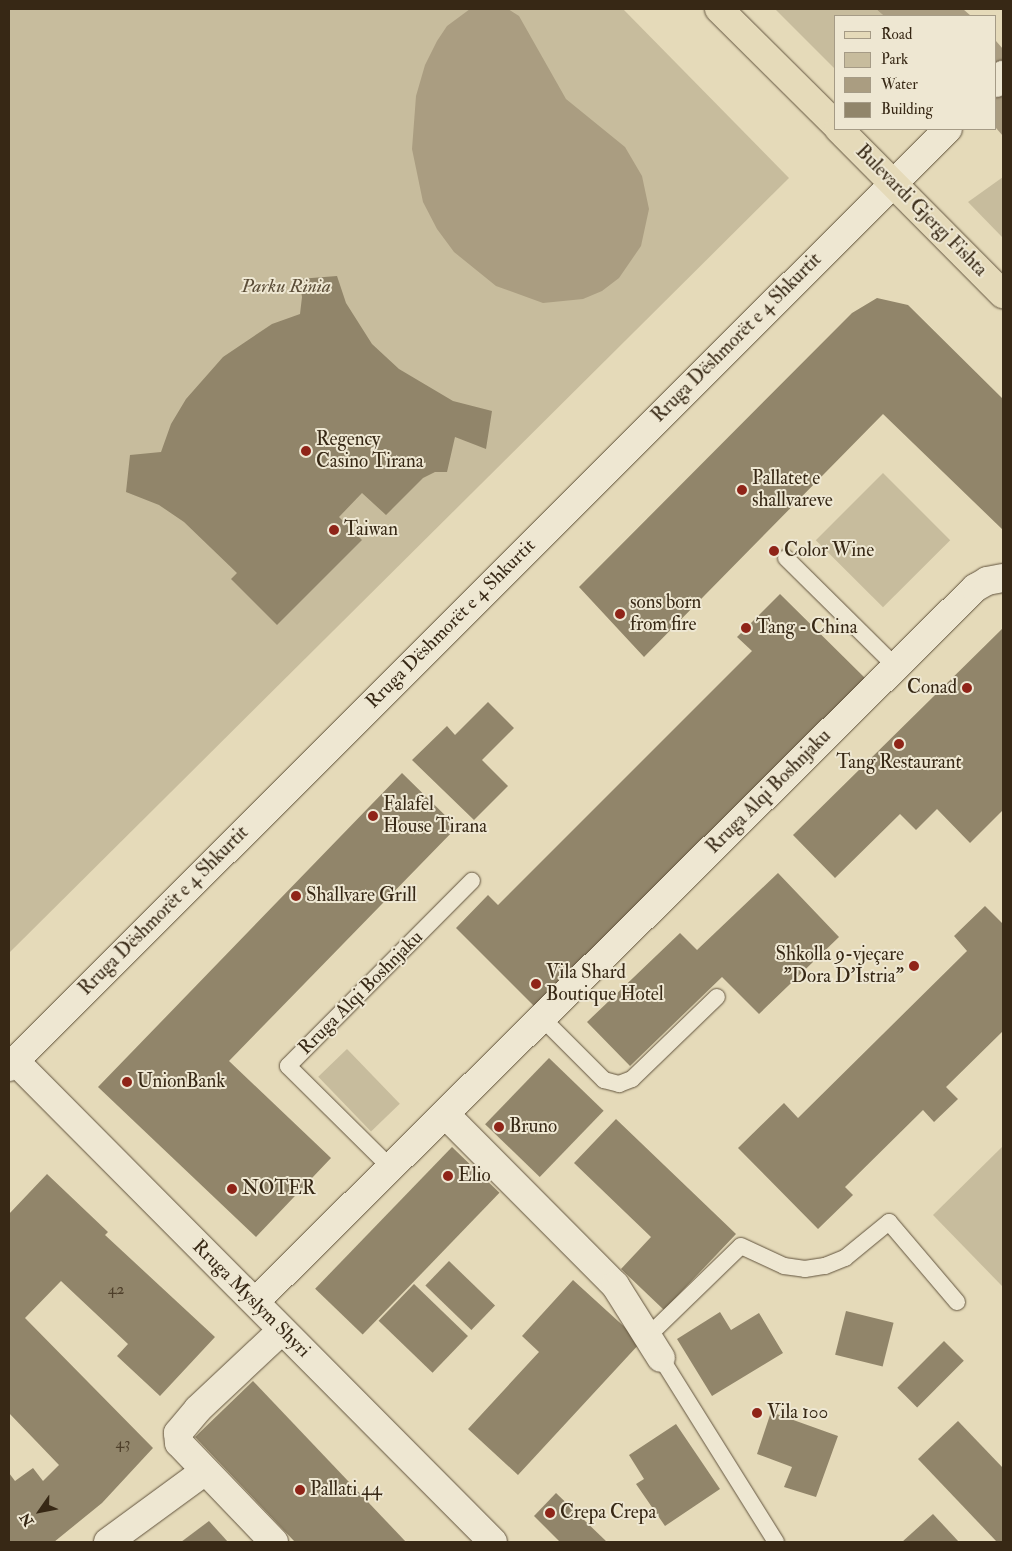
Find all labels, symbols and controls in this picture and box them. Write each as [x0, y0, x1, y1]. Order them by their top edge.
legend [834, 15, 997, 130]
text: Road [881, 25, 912, 44]
text: Park [881, 50, 908, 69]
text: Water [881, 75, 918, 94]
text: Building [881, 100, 933, 119]
street label: Bulevardi Gjergj Fishta [851, 141, 991, 281]
street label: Rruga Dëshmorët e 4 Shkurtit [648, 249, 826, 427]
park label: Parku Rinia [241, 276, 331, 298]
place label: Regency Casino Tirana [316, 429, 424, 473]
marker: Regency Casino Tirana [300, 445, 312, 457]
place label: Pallatet e shallvareve [752, 468, 833, 512]
marker: Pallatet e shallvareve [736, 484, 748, 496]
place label: Taiwan [344, 519, 398, 541]
marker: Taiwan [328, 524, 340, 536]
street label: Rruga Dëshmorët e 4 Shkurtit [362, 535, 540, 713]
place label: Color Wine [784, 540, 874, 562]
marker: Color Wine [768, 545, 780, 557]
place label: sons born from fire [630, 592, 701, 636]
marker: sons born from fire [614, 608, 626, 620]
place label: Tang - China [756, 617, 858, 639]
marker: Tang - China [740, 622, 752, 634]
place label: Conad [907, 677, 957, 699]
marker: Conad [961, 682, 973, 694]
street label: Rruga Alqi Boshnjaku [702, 725, 836, 859]
marker: Tang Restaurant [893, 738, 905, 750]
place label: Tang Restaurant [836, 752, 962, 774]
place label: Falafel House Tirana [383, 794, 487, 838]
marker: Falafel House Tirana [367, 810, 379, 822]
street label: Rruga Dëshmorët e 4 Shkurtit [75, 822, 253, 1000]
place label: Shallvare Grill [306, 885, 417, 907]
marker: Shallvare Grill [290, 890, 302, 902]
street label: Rruga Alqi Boshnjaku [294, 926, 428, 1060]
place label: Shkolla 9-vjeçare "Dora D'Istria" [775, 944, 904, 988]
marker: Shkolla 9-vjeçare "Dora D'Istria" [908, 960, 920, 972]
place label: Vila Shard Boutique Hotel [546, 962, 664, 1006]
marker: Vila Shard Boutique Hotel [530, 978, 542, 990]
place label: UnionBank [137, 1071, 225, 1093]
marker: UnionBank [121, 1076, 133, 1088]
place label: Bruno [509, 1116, 557, 1138]
marker: Bruno [493, 1121, 505, 1133]
place label: Elio [458, 1165, 491, 1187]
marker: Elio [442, 1170, 454, 1182]
place label: NOTER [242, 1178, 316, 1200]
marker: NOTER [226, 1183, 238, 1195]
street label: Rruga Myslym Shyri [187, 1235, 315, 1363]
house number: 42 [108, 1279, 124, 1299]
place label: Vila 100 [767, 1402, 828, 1424]
marker: Vila 100 [751, 1407, 763, 1419]
house number: 43 [116, 1433, 130, 1453]
place label: Pallati 44 [310, 1479, 382, 1501]
marker: Pallati 44 [294, 1484, 306, 1496]
north arrow [15, 1486, 65, 1536]
place label: Crepa Crepa [560, 1502, 656, 1524]
marker: Crepa Crepa [544, 1507, 556, 1519]
text: N [16, 1510, 38, 1529]

